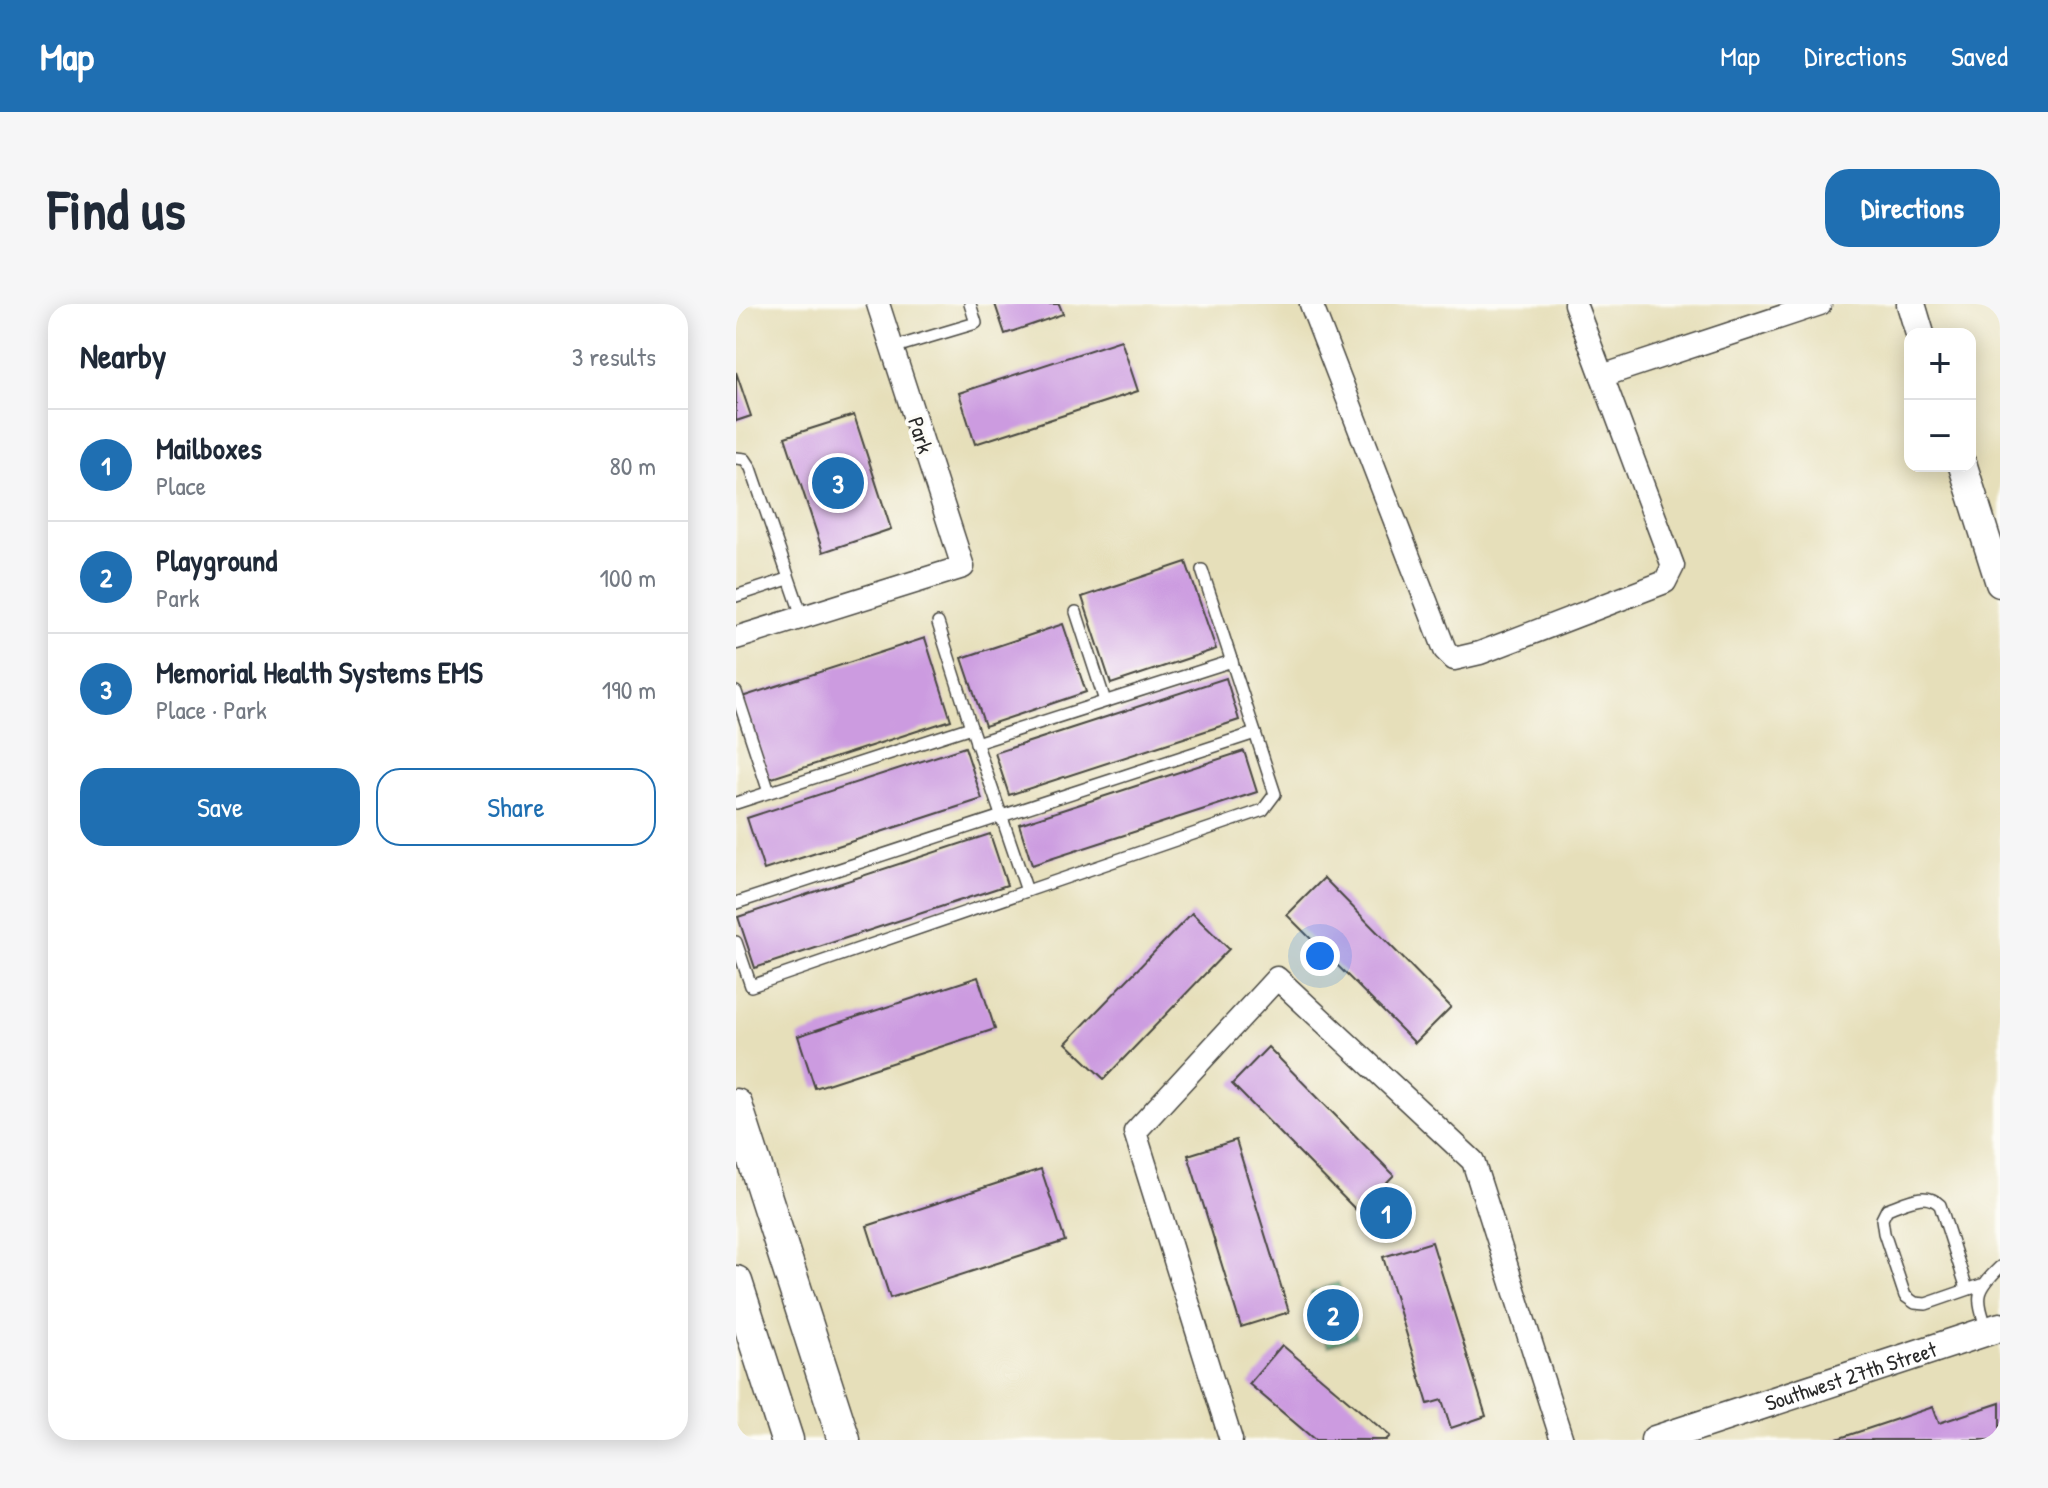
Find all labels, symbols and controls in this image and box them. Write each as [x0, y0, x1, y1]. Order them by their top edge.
text: Map [40, 30, 94, 82]
text: Map [1720, 37, 1760, 75]
text: Directions [1804, 37, 1907, 75]
text: Saved [1951, 37, 2008, 75]
button: Directions [1825, 169, 2000, 247]
text: Find us [48, 171, 186, 246]
map controls [1904, 328, 1976, 472]
button: + [1904, 328, 1976, 400]
text: Nearby [80, 333, 166, 379]
text: 3 results [572, 339, 656, 374]
button: − [1904, 400, 1976, 472]
street label: Park [901, 413, 941, 457]
text: Mailboxes [156, 428, 262, 468]
text: 1 [101, 448, 111, 483]
text: 80 m [609, 448, 656, 483]
pin: 3 [812, 453, 864, 513]
text: Place [156, 468, 206, 503]
text: Playground [156, 540, 277, 580]
text: 2 [100, 560, 112, 595]
text: 100 m [600, 560, 656, 595]
text: Park [156, 580, 200, 615]
text: Memorial Health Systems EMS [156, 652, 483, 692]
text: 3 [100, 672, 112, 707]
text: 190 m [602, 672, 656, 707]
text: Place · Park [156, 692, 267, 727]
button: Save [80, 768, 360, 846]
button: Share [376, 768, 656, 846]
your location [1300, 936, 1340, 976]
pin: 1 [1360, 1183, 1412, 1243]
pin: 2 [1307, 1285, 1359, 1345]
street label: Southwest 27th Street [1761, 1334, 1941, 1418]

